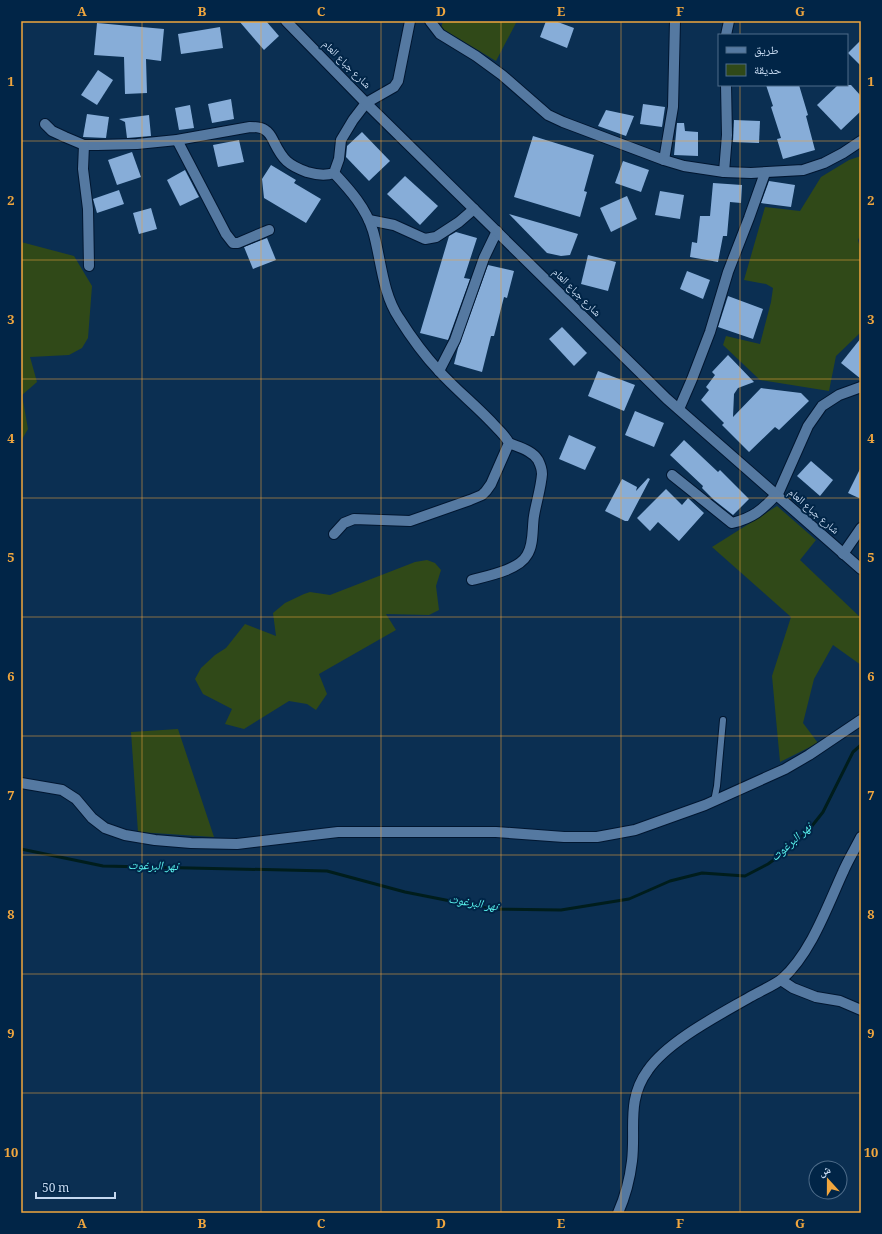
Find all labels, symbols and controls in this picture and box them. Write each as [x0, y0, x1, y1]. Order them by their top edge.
text: A [77, 2, 87, 24]
text: B [198, 2, 207, 24]
text: C [317, 2, 326, 24]
text: D [436, 2, 446, 24]
text: E [557, 2, 566, 24]
text: F [676, 2, 684, 24]
text: G [795, 2, 805, 24]
legend [718, 34, 848, 86]
street label: شارع جباع العام [317, 36, 375, 94]
text: طريق [754, 41, 779, 62]
text: حديقة [754, 61, 782, 82]
text: 1 [7, 72, 15, 94]
text: 1 [867, 72, 875, 94]
text: 2 [7, 191, 15, 213]
text: 2 [867, 191, 875, 213]
street label: شارع جباع العام [547, 264, 605, 322]
text: 3 [7, 310, 15, 332]
text: 3 [867, 310, 875, 332]
text: 4 [7, 429, 15, 451]
text: 4 [867, 429, 875, 451]
street label: شارع جباع العام [783, 484, 843, 540]
text: 5 [7, 548, 15, 570]
text: 5 [867, 548, 875, 570]
text: 6 [7, 667, 15, 689]
text: 6 [867, 667, 875, 689]
text: 7 [7, 786, 15, 808]
text: 7 [867, 786, 875, 808]
water label: نهر البرغوت [766, 817, 819, 868]
water label: نهر البرغوت [128, 856, 181, 878]
water label: نهر البرغوت [447, 890, 502, 919]
text: 8 [7, 905, 15, 927]
text: 8 [867, 905, 875, 927]
text: 9 [7, 1024, 15, 1046]
text: 9 [867, 1024, 875, 1046]
text: 10 [4, 1143, 18, 1165]
text: 10 [864, 1143, 878, 1165]
north arrow [808, 1160, 848, 1200]
text: ش [816, 1161, 834, 1183]
scale bar [36, 1174, 115, 1200]
text: 50 m [42, 1179, 69, 1200]
text: A [77, 1214, 87, 1234]
text: B [198, 1214, 207, 1234]
text: C [317, 1214, 326, 1234]
text: D [436, 1214, 446, 1234]
text: E [557, 1214, 566, 1234]
text: F [676, 1214, 684, 1234]
text: G [795, 1214, 805, 1234]

